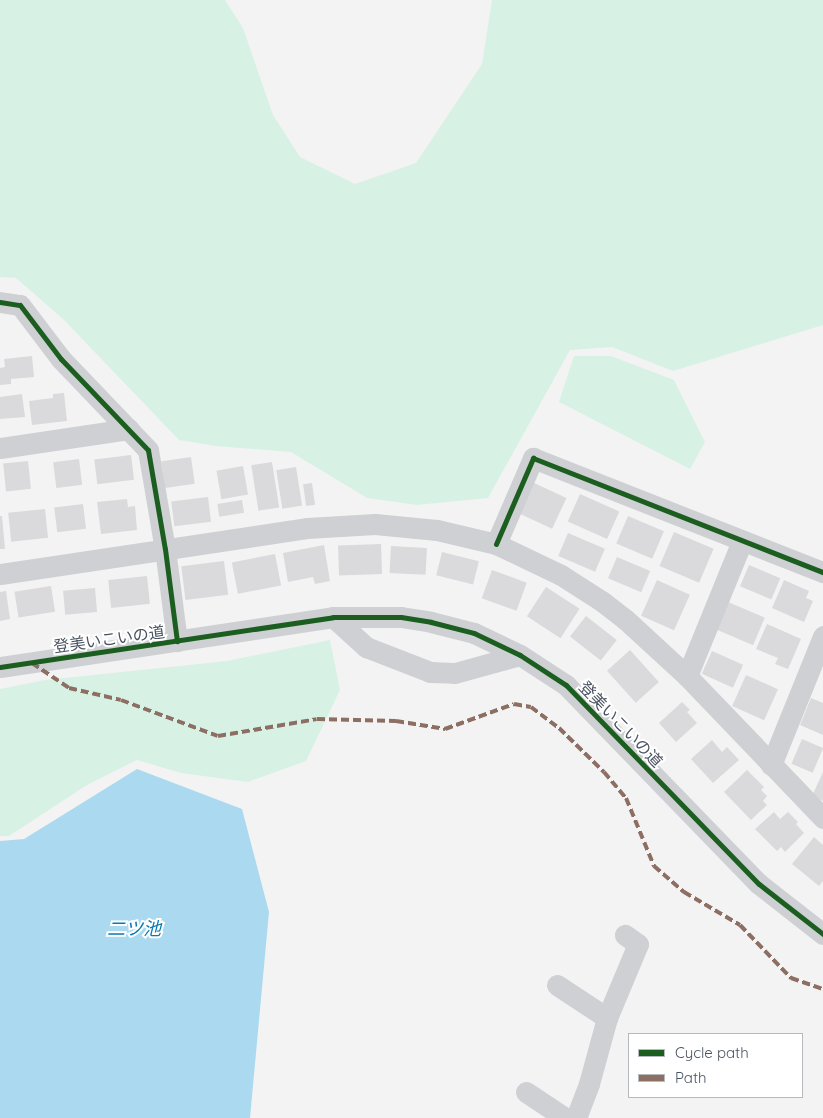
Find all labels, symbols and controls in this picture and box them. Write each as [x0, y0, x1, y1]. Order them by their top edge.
street label: 登美いこいの道 [52, 622, 166, 656]
street label: 登美いこいの道 [575, 677, 667, 771]
water label: 二ツ池 [107, 918, 161, 940]
legend [628, 1033, 803, 1098]
text: Cycle path [675, 1043, 749, 1062]
text: Path [675, 1068, 707, 1087]

